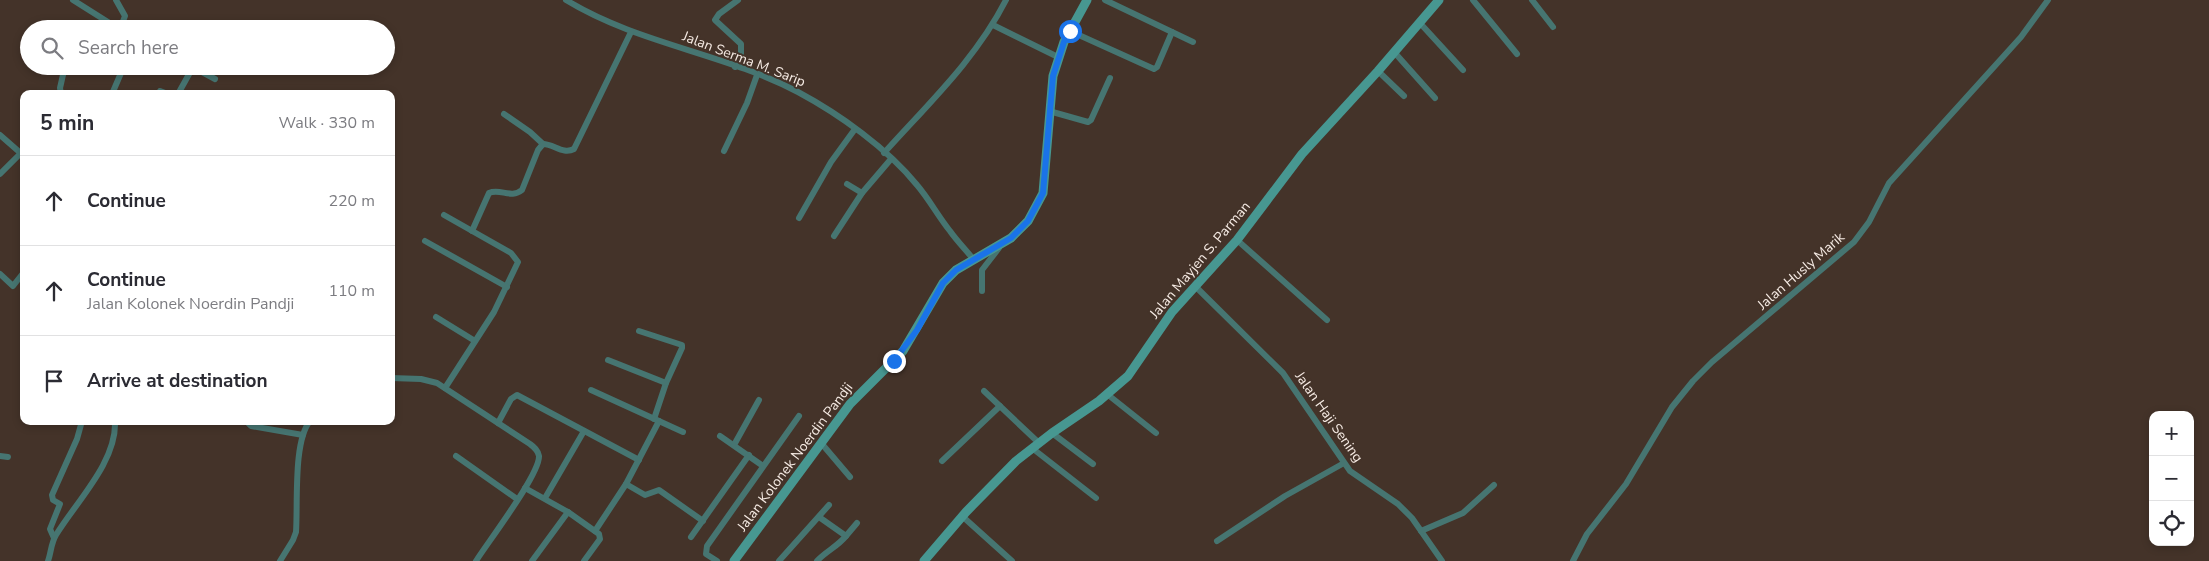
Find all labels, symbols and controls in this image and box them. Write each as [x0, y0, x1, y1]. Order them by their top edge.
search box [20, 20, 395, 75]
route start [1059, 20, 1082, 43]
street label: Jalan Serma M. Sarip [679, 26, 808, 91]
icon: search [38, 34, 66, 62]
text: Search here [78, 35, 179, 61]
text: 5 min [40, 109, 94, 137]
text: Walk · 330 m [279, 112, 375, 134]
icon: ahead [40, 187, 68, 215]
text: Continue [87, 188, 166, 214]
text: 220 m [328, 190, 375, 212]
street label: Jalan Mayjen S. Parman [1145, 197, 1255, 323]
street label: Jalan Husly Marik [1753, 227, 1849, 315]
text: Continue [87, 267, 166, 293]
icon: ahead [40, 277, 68, 305]
text: 110 m [328, 280, 375, 302]
text: Jalan Kolonek Noerdin Pandji [87, 293, 294, 315]
route end [883, 350, 906, 373]
icon: arrive [40, 367, 68, 395]
street label: Jalan Haji Sening [1290, 367, 1367, 466]
text: Arrive at destination [87, 368, 268, 394]
street label: Jalan Kolonek Noerdin Pandji [732, 379, 857, 536]
map controls [2149, 411, 2194, 546]
button: + [2149, 411, 2194, 456]
button: − [2149, 456, 2194, 501]
button: locate [2149, 501, 2194, 546]

